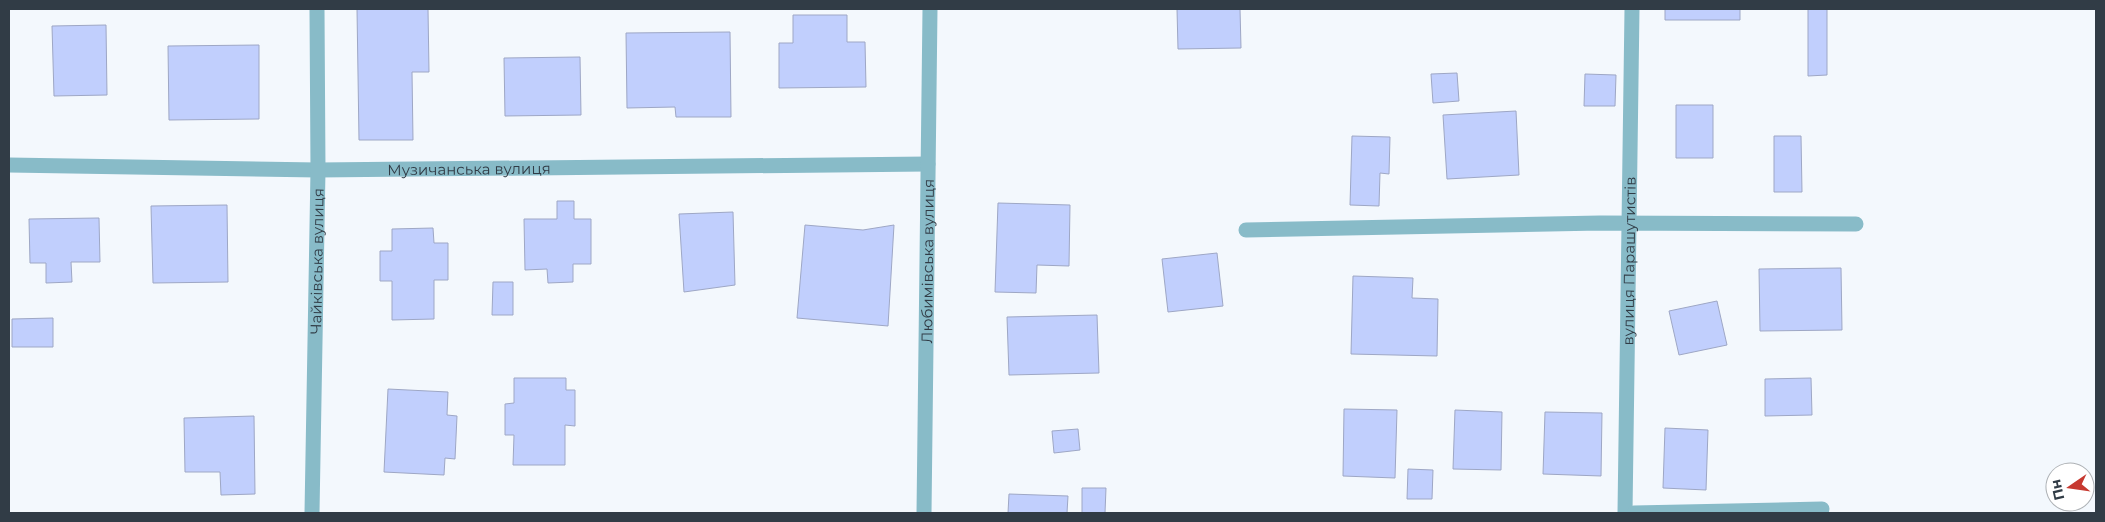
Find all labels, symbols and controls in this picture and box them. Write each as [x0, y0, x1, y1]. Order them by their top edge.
street label: Музичанська вулиця [387, 158, 551, 179]
street label: вулиця Парашутистів [1618, 177, 1639, 346]
street label: Любимівська вулиця [917, 179, 937, 343]
street label: Чайківська вулиця [306, 188, 327, 334]
north arrow [2045, 462, 2095, 512]
text: Пн [2046, 478, 2068, 502]

